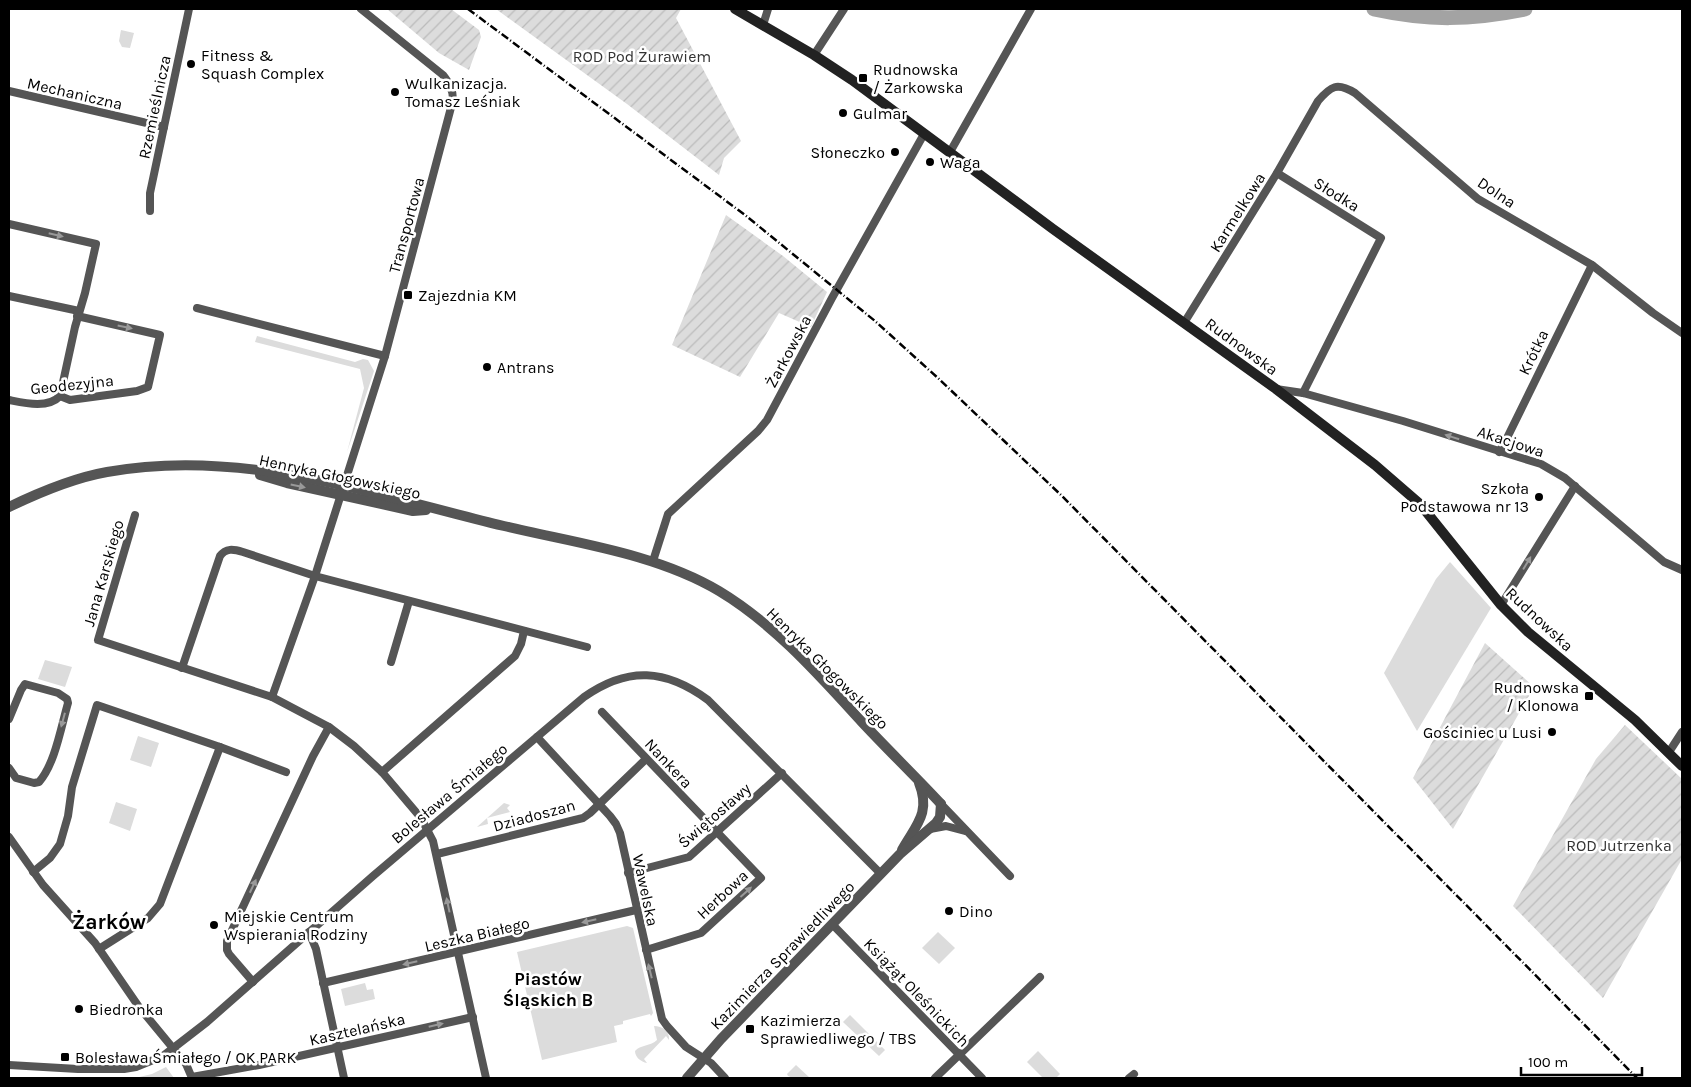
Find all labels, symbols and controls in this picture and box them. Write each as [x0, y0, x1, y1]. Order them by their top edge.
place label: Fitness & Squash Complex [201, 46, 324, 83]
park label: ROD Pod Żurawiem [573, 47, 711, 66]
street label: Rzemieślnicza [134, 54, 175, 161]
marker: Fitness & Squash Complex [185, 58, 197, 70]
place label: Rudnowska / Żarkowska [873, 60, 963, 97]
marker: Rudnowska / Żarkowska [857, 72, 869, 84]
street label: Mechaniczna [25, 73, 124, 114]
place label: Wulkanizacja. Tomasz Leśniak [405, 74, 520, 111]
marker: Wulkanizacja. Tomasz Leśniak [389, 86, 401, 98]
place label: Gulmar [853, 104, 907, 123]
marker: Gulmar [837, 107, 849, 119]
place label: Słoneczko [811, 143, 885, 162]
marker: Słoneczko [889, 146, 901, 158]
place label: Waga [940, 153, 980, 172]
marker: Waga [924, 156, 936, 168]
street label: Karmelkowa [1205, 169, 1269, 256]
street label: Słodka [1310, 173, 1363, 216]
street label: Dolna [1474, 173, 1520, 212]
street label: Transportowa [385, 175, 428, 275]
one-way arrow [49, 231, 64, 239]
place label: Zajezdnia KM [418, 286, 517, 305]
marker: Zajezdnia KM [402, 289, 414, 301]
street label: Żarkowska [761, 312, 816, 391]
street label: Rudnowska [1202, 314, 1282, 379]
one-way arrow [117, 323, 132, 331]
street label: Krótka [1514, 326, 1553, 378]
place label: Antrans [497, 358, 555, 377]
marker: Antrans [481, 361, 493, 373]
street label: Geodezyjna [30, 371, 115, 398]
street label: Akacjowa [1475, 422, 1547, 461]
one-way arrow [1445, 432, 1460, 440]
street label: Henryka Głogowskiego [257, 450, 422, 503]
place label: Szkoła Podstawowa nr 13 [1400, 479, 1529, 516]
one-way arrow [291, 482, 306, 490]
marker: Szkoła Podstawowa nr 13 [1533, 491, 1545, 503]
street label: Jana Karskiego [79, 518, 128, 629]
one-way arrow [1522, 557, 1531, 570]
street label: Rudnowska [1502, 583, 1577, 655]
street label: Henryka Głogowskiego [763, 603, 893, 733]
place label: Rudnowska / Klonowa [1494, 678, 1579, 715]
marker: Rudnowska / Klonowa [1583, 690, 1595, 702]
one-way arrow [59, 712, 67, 727]
place label: Gościniec u Lusi [1423, 723, 1542, 742]
marker: Gościniec u Lusi [1546, 726, 1558, 738]
street label: Nankera [641, 734, 696, 792]
street label: Bolesława Śmiałego [387, 739, 511, 848]
street label: Świętosławy [674, 778, 755, 852]
street label: Dziadoszan [491, 795, 577, 836]
park label: ROD Jutrzenka [1566, 836, 1672, 855]
street label: Wawelska [629, 852, 662, 928]
street label: Herbowa [693, 866, 752, 923]
street label: Kazimierza Sprawiedliwego [706, 877, 858, 1034]
one-way arrow [250, 879, 258, 893]
one-way arrow [739, 886, 751, 898]
one-way arrow [443, 896, 451, 912]
place label: Dino [959, 902, 993, 921]
marker: Dino [943, 905, 955, 917]
place label: Miejskie Centrum Wspierania Rodziny [224, 907, 368, 944]
district label: Żarków [72, 909, 146, 934]
street label: Leszka Białego [423, 913, 532, 956]
one-way arrow [581, 917, 596, 925]
marker: Miejskie Centrum Wspierania Rodziny [208, 919, 220, 931]
street label: Książąt Oleśnickich [860, 934, 973, 1051]
one-way arrow [402, 959, 418, 967]
one-way arrow [646, 964, 654, 979]
district label: Piastów Śląskich B [503, 968, 593, 1011]
place label: Biedronka [89, 1000, 163, 1019]
marker: Biedronka [73, 1003, 85, 1015]
street label: Kasztelańska [307, 1009, 407, 1050]
place label: Kazimierza Sprawiedliwego / TBS [760, 1011, 917, 1048]
one-way arrow [429, 1021, 444, 1029]
marker: Kazimierza Sprawiedliwego / TBS [744, 1023, 756, 1035]
scale bar [1521, 1044, 1642, 1076]
place label: Bolesława Śmiałego / OK PARK [75, 1048, 297, 1067]
marker: Bolesława Śmiałego / OK PARK [59, 1051, 71, 1063]
text: 100 m [1528, 1053, 1568, 1071]

